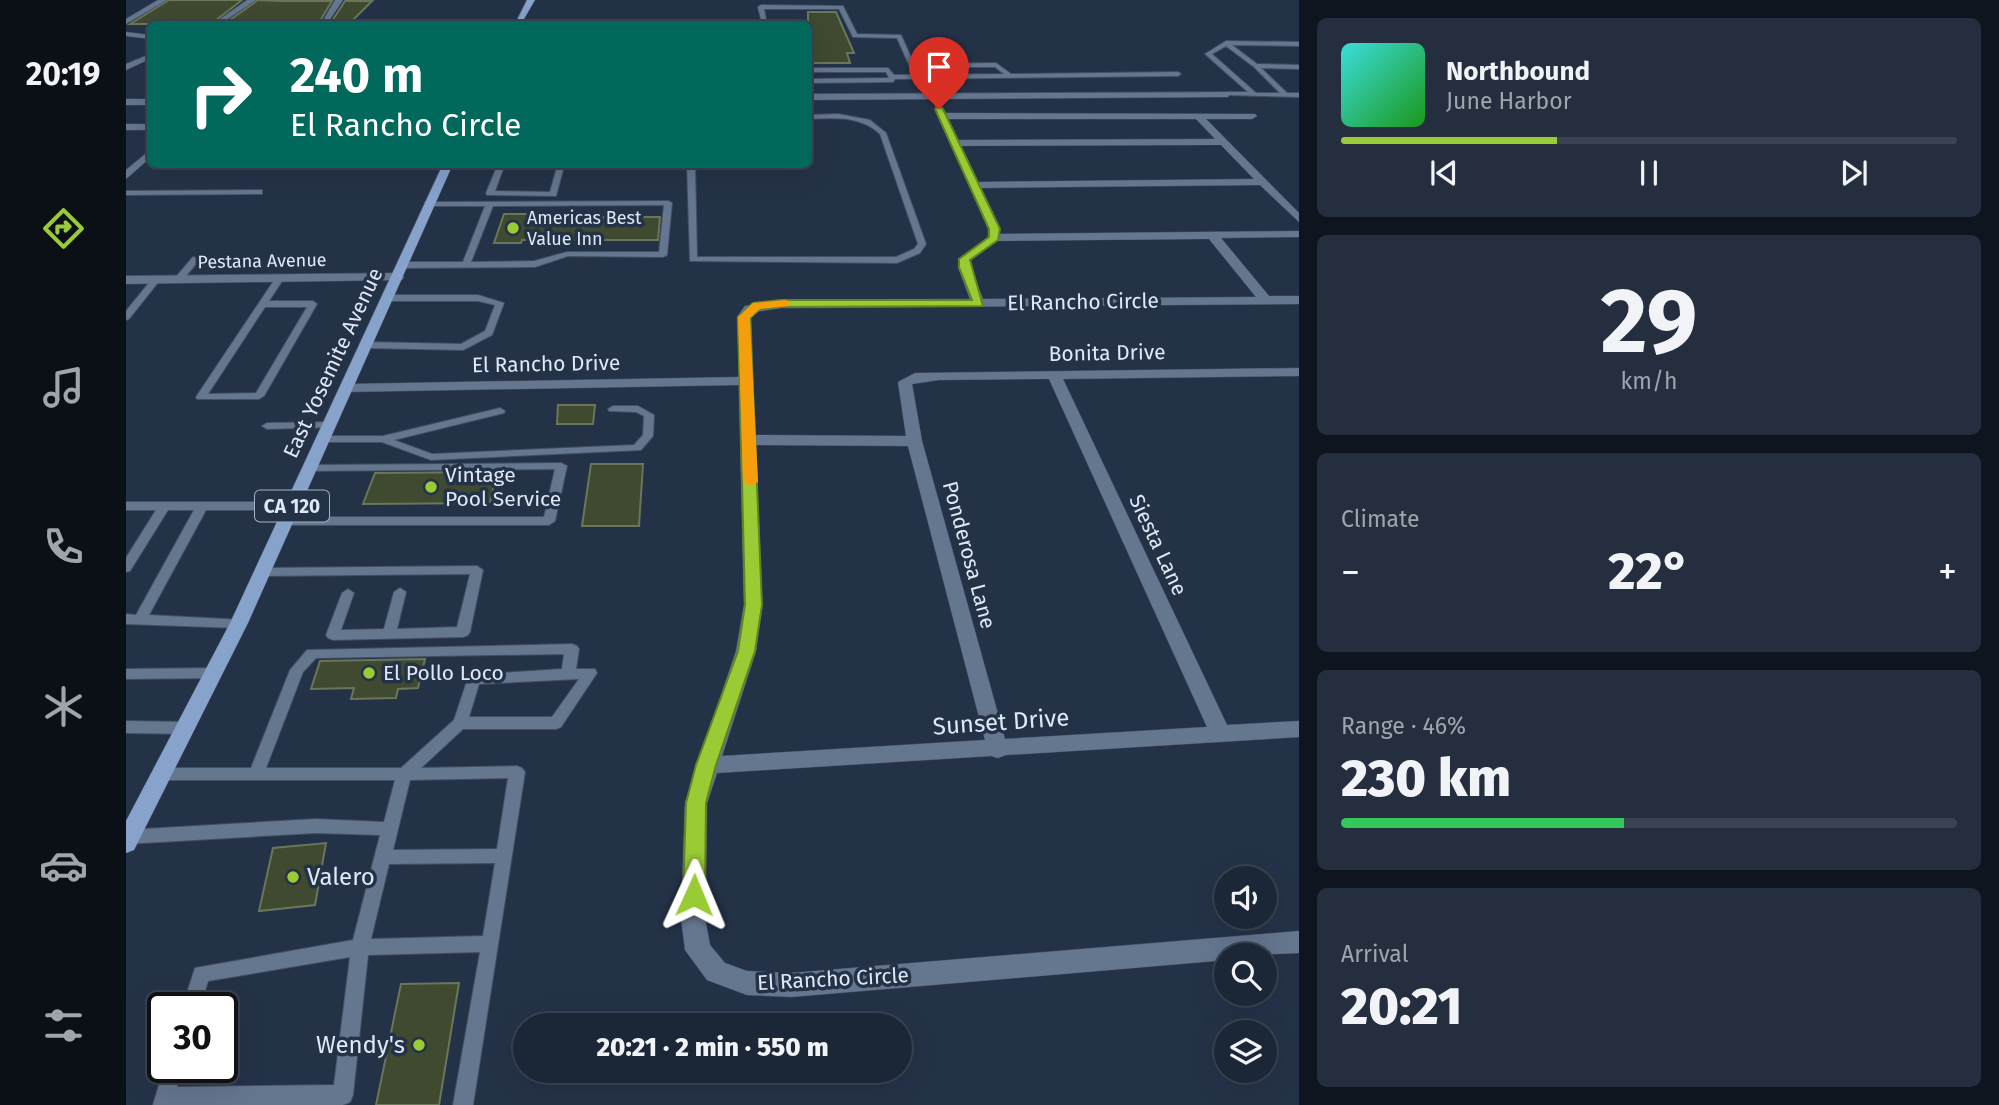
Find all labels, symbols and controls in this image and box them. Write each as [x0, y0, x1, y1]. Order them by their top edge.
pin [909, 37, 969, 109]
text: 240 m [290, 46, 423, 105]
icon: arrive [920, 48, 958, 86]
icon: right [175, 49, 266, 140]
text: 20:19 [26, 55, 100, 93]
text: Northbound [1446, 56, 1590, 87]
text: June Harbor [1446, 87, 1572, 115]
text: El Rancho Circle [290, 106, 521, 144]
icon: previous [1425, 154, 1463, 192]
icon: pause [1630, 154, 1668, 192]
icon: next [1835, 154, 1873, 192]
icon: directions [39, 204, 88, 253]
place label: Americas Best Value Inn [527, 207, 642, 250]
marker: Americas Best Value Inn [505, 220, 521, 236]
street label: Pestana Avenue [197, 249, 327, 273]
street label: East Yosemite Avenue [278, 264, 388, 462]
text: 29 [1600, 267, 1698, 376]
street label: El Rancho Circle [1007, 288, 1159, 316]
street label: Bonita Drive [1048, 339, 1166, 367]
street label: El Rancho Drive [472, 350, 620, 378]
icon: music [39, 363, 88, 412]
text: km/h [1621, 367, 1677, 395]
place label: Vintage Pool Service [445, 462, 561, 512]
street label: Ponderosa Lane [937, 478, 1001, 632]
marker: Vintage Pool Service [423, 479, 439, 495]
street label: Siesta Lane [1123, 490, 1193, 600]
road number: CA 120 [255, 491, 329, 522]
text: Climate [1341, 505, 1420, 533]
icon: phone [39, 522, 88, 571]
text: 22° [1608, 540, 1690, 603]
text: − [1341, 549, 1360, 595]
text: + [1938, 549, 1957, 595]
place label: El Pollo Loco [383, 660, 504, 686]
marker: El Pollo Loco [361, 665, 377, 681]
icon: climate [39, 682, 88, 731]
street label: Sunset Drive [932, 703, 1070, 741]
text: Range · 46% [1341, 712, 1466, 740]
text: 230 km [1341, 747, 1511, 810]
icon: car [39, 841, 88, 890]
position arrow [657, 858, 731, 932]
place label: Valero [307, 863, 375, 891]
map controls [1214, 866, 1277, 1083]
button: sound [1214, 866, 1277, 929]
marker: Valero [285, 869, 301, 885]
text: Arrival [1341, 940, 1408, 968]
button: search [1214, 943, 1277, 1006]
street label: El Rancho Circle [756, 962, 910, 996]
text: 20:21 [1341, 975, 1462, 1038]
speed limit sign: 30 [147, 992, 238, 1083]
icon: filters [39, 1001, 88, 1050]
button: layers [1214, 1020, 1277, 1083]
place label: Wendy's [316, 1031, 405, 1059]
text: 20:21 · 2 min · 550 m [597, 1032, 829, 1063]
marker: Wendy's [411, 1037, 427, 1053]

